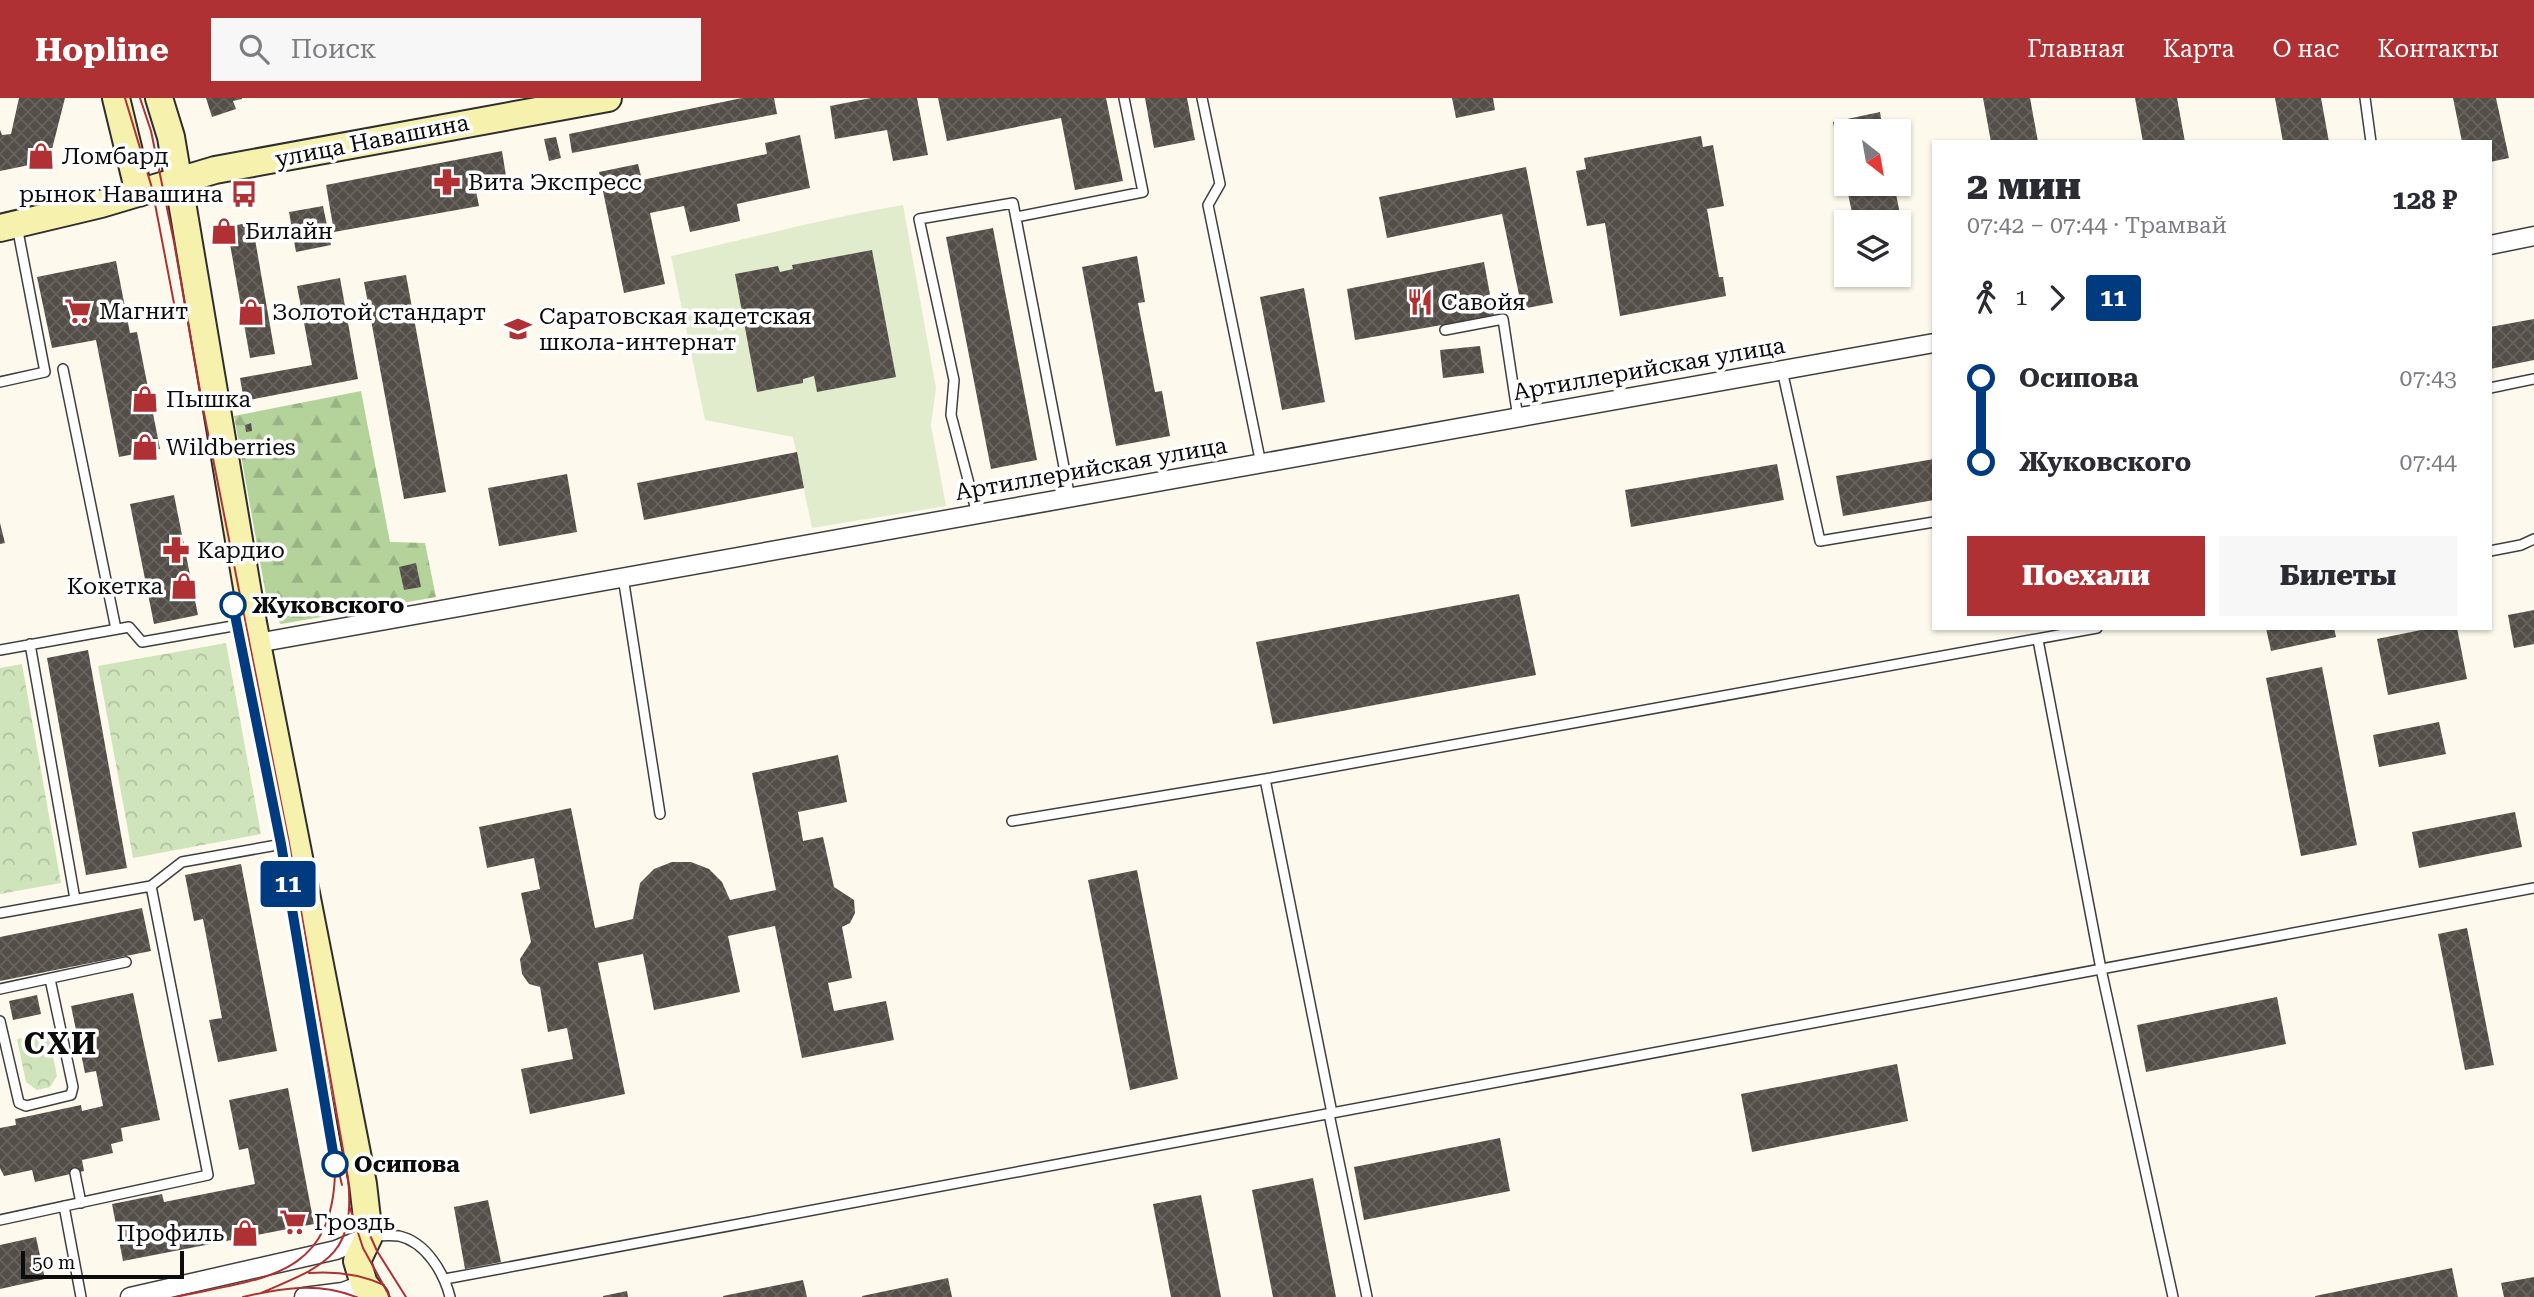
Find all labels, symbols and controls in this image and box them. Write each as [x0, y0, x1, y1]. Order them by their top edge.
search box [211, 18, 701, 81]
text: Hopline [35, 30, 169, 69]
icon: search [235, 30, 273, 68]
text: Поиск [291, 34, 376, 64]
text: Главная [2027, 35, 2125, 63]
text: Карта [2163, 35, 2234, 63]
text: О нас [2272, 35, 2339, 63]
text: Контакты [2377, 35, 2499, 63]
street label: улица Навашина [273, 109, 472, 173]
north arrow [1834, 119, 1911, 196]
map controls [1834, 119, 1911, 287]
shop icon: Ломбард [26, 141, 56, 171]
place label: Ломбард [62, 143, 169, 170]
text: 2 мин [1967, 164, 2081, 208]
pharmacy icon: Вита Экспресс [432, 167, 462, 197]
place label: Вита Экспресс [468, 169, 642, 196]
bus stop icon: рынок Навашина [229, 179, 259, 209]
place label: рынок Навашина [19, 181, 224, 208]
text: 128 ₽ [2392, 185, 2457, 215]
button: layers [1834, 210, 1911, 287]
text: 07:42 – 07:44 · Трамвай [1967, 212, 2227, 239]
shop icon: Билайн [209, 216, 239, 246]
place label: Билайн [245, 218, 333, 245]
icon: walk [1967, 279, 2005, 317]
icon: forward [2038, 279, 2076, 317]
text: 1 [2015, 284, 2028, 311]
text: 11 [2100, 284, 2127, 312]
restaurant icon: Савойя [1405, 287, 1435, 317]
place label: Савойя [1441, 289, 1526, 316]
supermarket icon: Магнит [63, 296, 93, 326]
shop icon: Золотой стандарт [236, 297, 266, 327]
place label: Магнит [99, 298, 188, 325]
place label: Золотой стандарт [272, 299, 486, 326]
place label: Саратовская кадетская школа-интернат [539, 303, 812, 356]
school or university icon: Саратовская кадетская школа-интернат [503, 314, 533, 344]
street label: Артиллерийская улица [1511, 332, 1787, 406]
text: Осипова [2019, 363, 2138, 393]
text: 07:43 [2400, 365, 2457, 392]
shop icon: Пышка [130, 384, 160, 414]
place label: Пышка [166, 386, 252, 413]
shop icon: Wildberries [130, 432, 160, 462]
street label: Артиллерийская улица [953, 432, 1229, 506]
place label: Wildberries [166, 434, 296, 461]
text: Жуковского [2019, 447, 2191, 477]
text: 07:44 [2400, 449, 2457, 476]
pharmacy icon: Кардио [161, 535, 191, 565]
button: Поехали [1967, 536, 2205, 616]
button: Билеты [2219, 536, 2457, 616]
place label: Кардио [197, 537, 285, 564]
shop icon: Кокетка [169, 571, 199, 601]
place label: Кокетка [67, 573, 164, 600]
marker: Жуковского [220, 592, 246, 618]
place label: Жуковского [252, 592, 404, 619]
line badge: 11 [256, 861, 320, 907]
text: 11 [275, 870, 301, 898]
district label: СХИ [24, 1026, 98, 1061]
marker: Осипова [322, 1151, 348, 1177]
place label: Осипова [354, 1151, 460, 1178]
supermarket icon: Гроздь [278, 1207, 308, 1237]
place label: Гроздь [314, 1209, 395, 1236]
shop icon: Профиль [230, 1218, 260, 1248]
place label: Профиль [117, 1220, 224, 1247]
scale bar [21, 1248, 184, 1280]
text: 50 m [32, 1251, 75, 1274]

